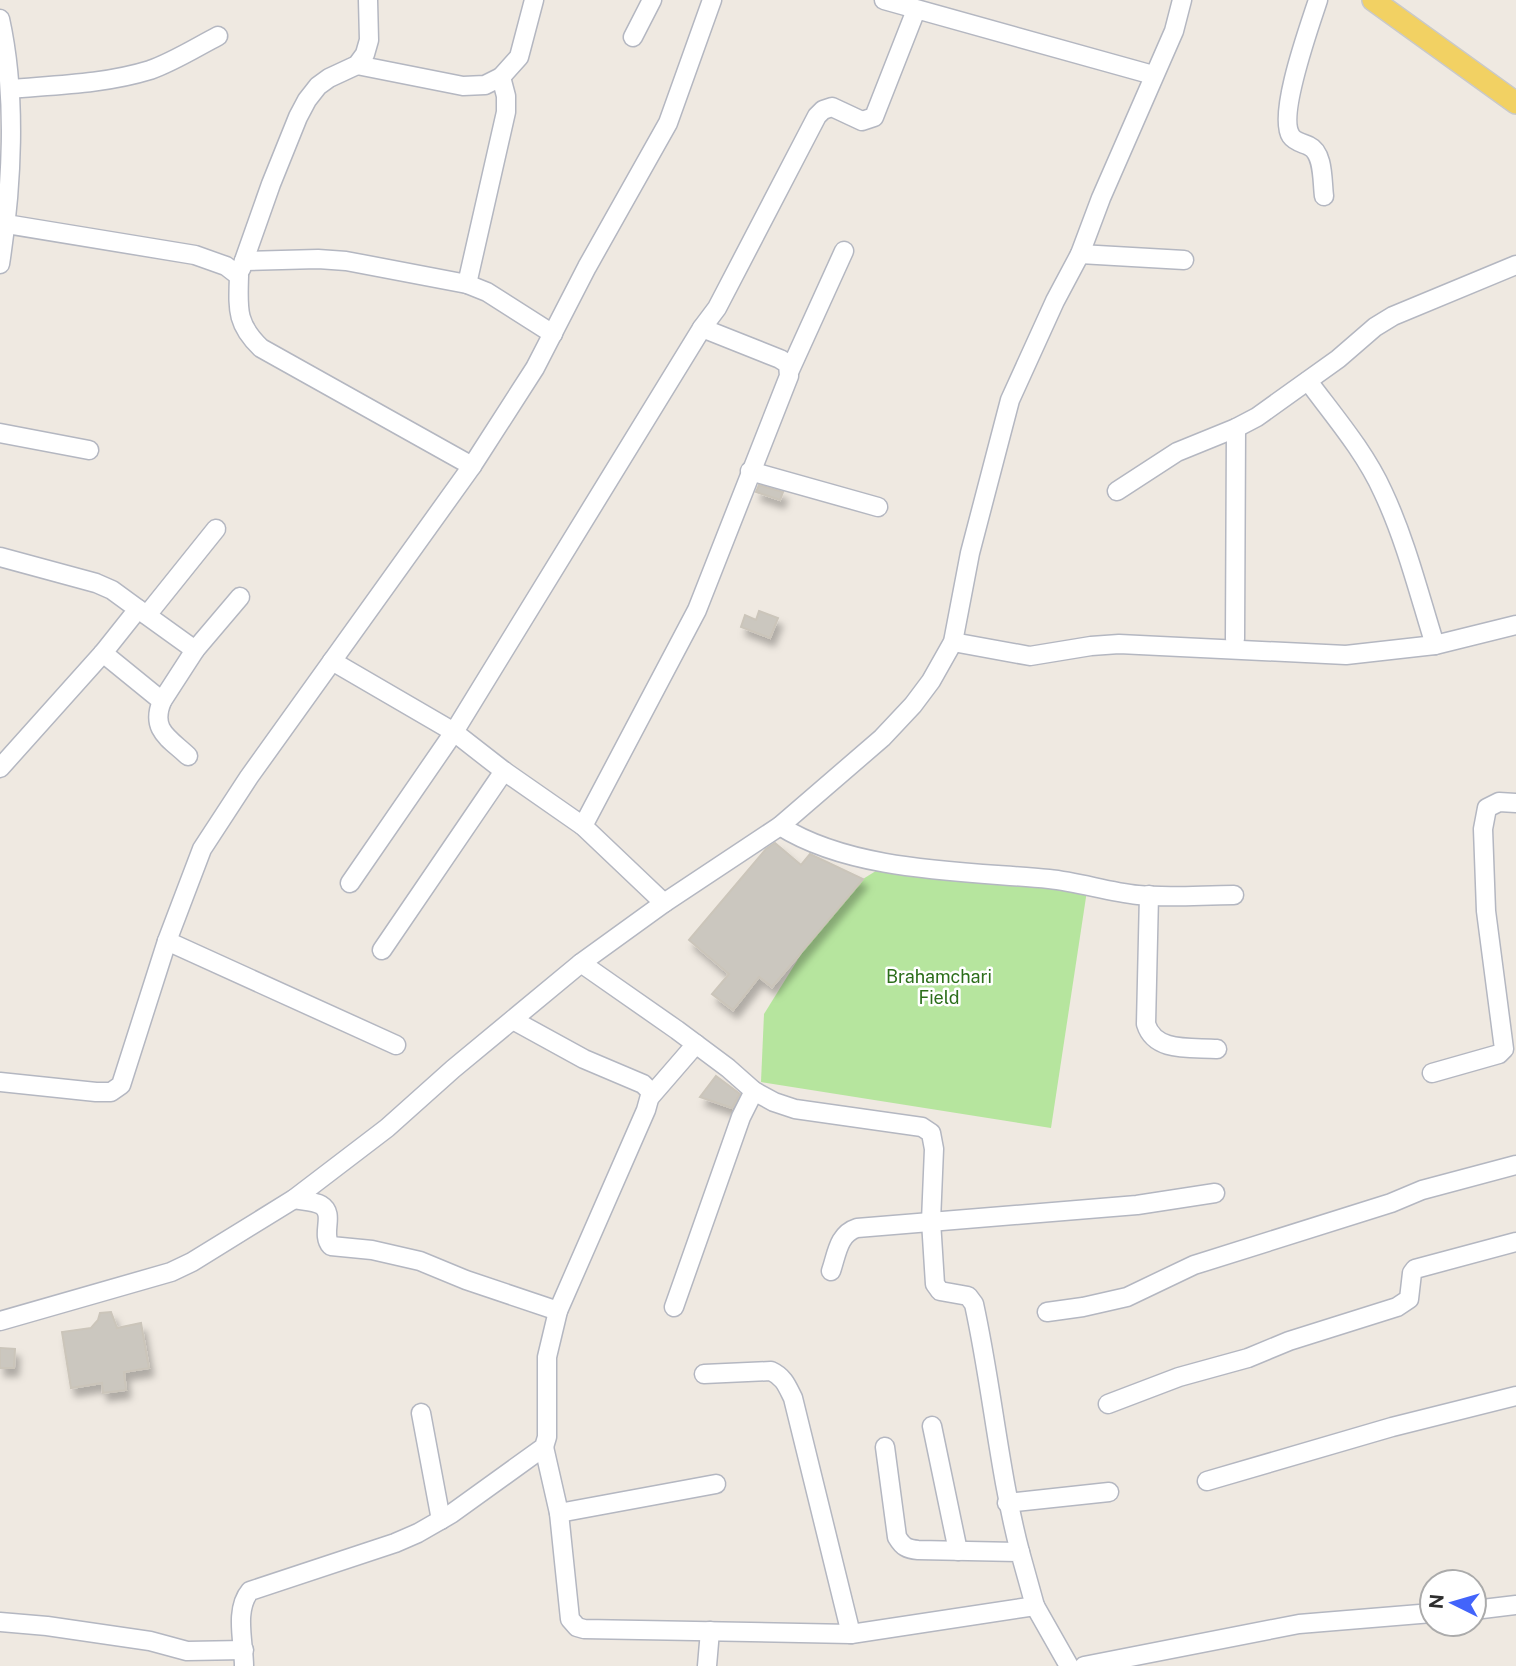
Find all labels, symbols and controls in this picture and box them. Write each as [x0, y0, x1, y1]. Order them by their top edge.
park label: Brahamchari Field [886, 966, 992, 1008]
north arrow [1418, 1568, 1488, 1638]
text: N [1424, 1593, 1448, 1610]

